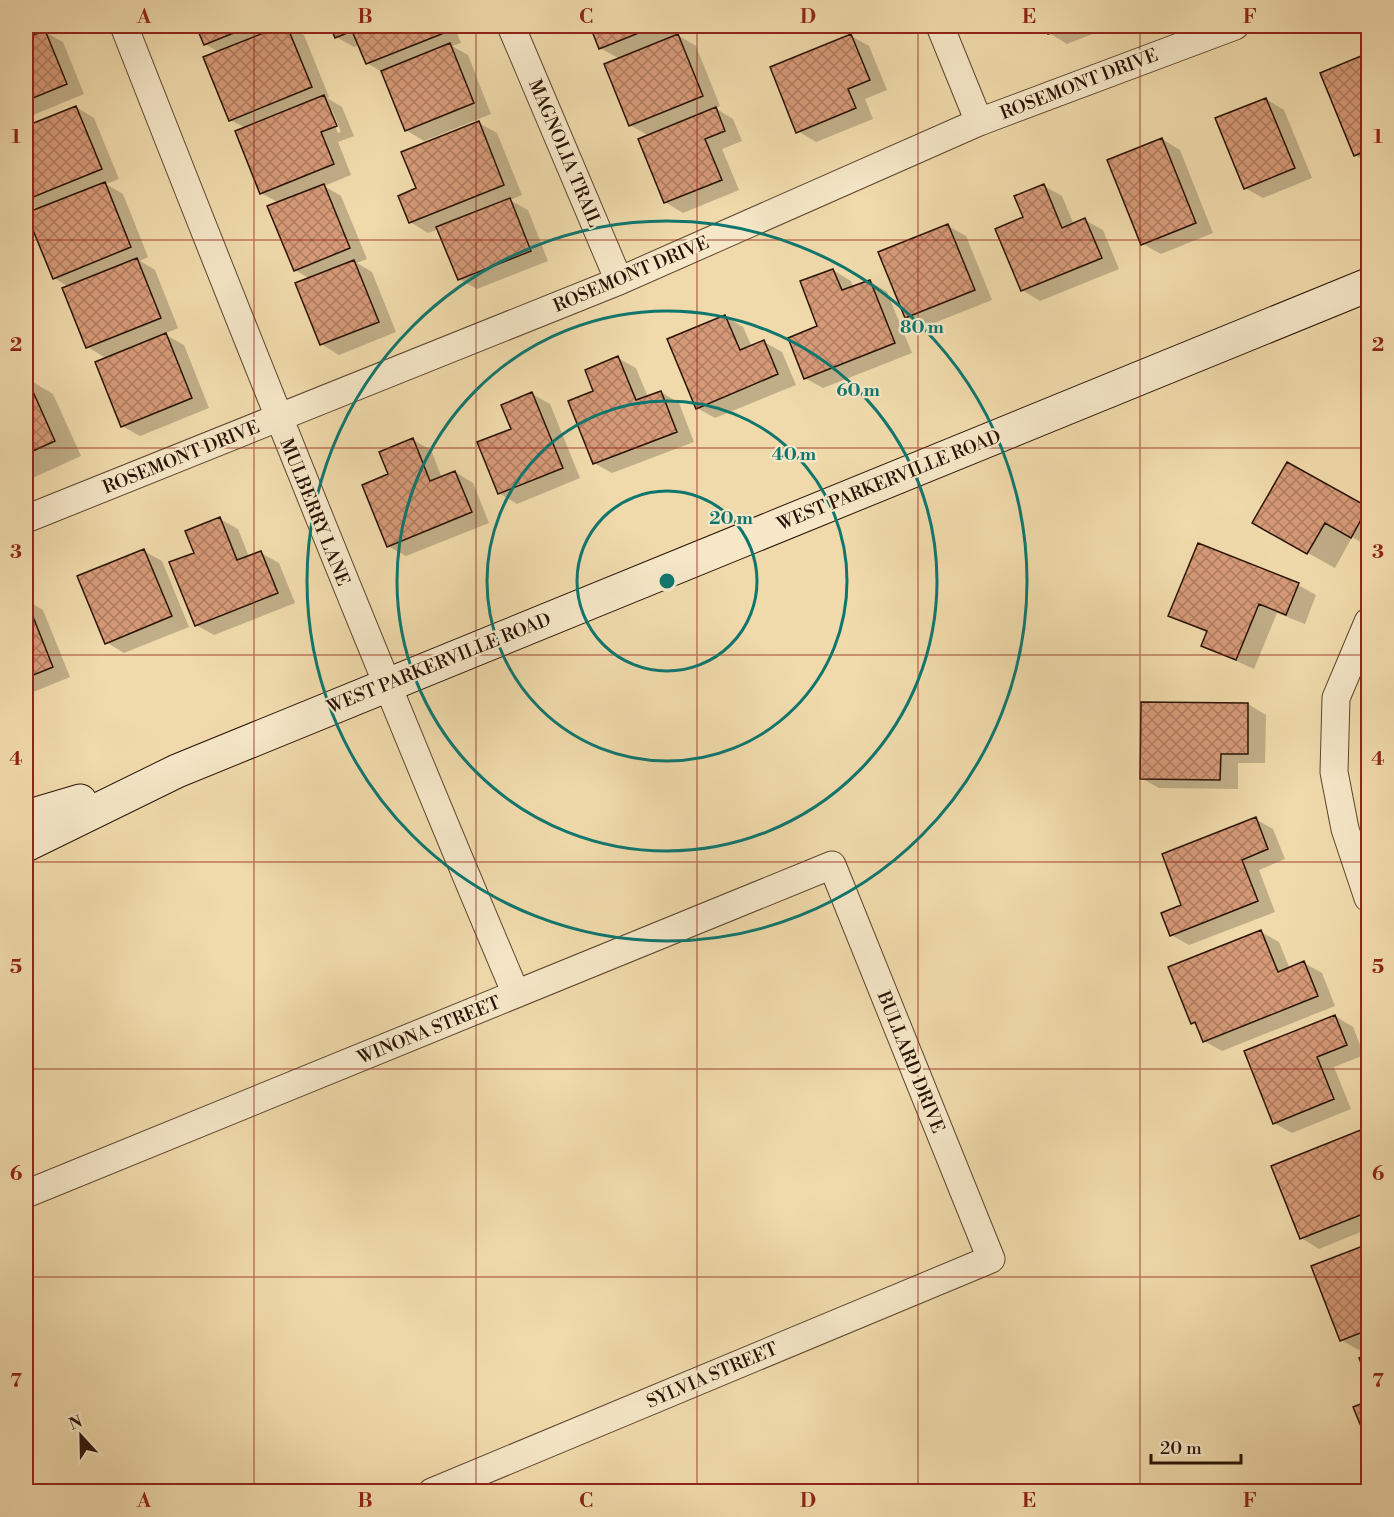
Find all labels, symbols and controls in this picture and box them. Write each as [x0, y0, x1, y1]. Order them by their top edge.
text: A [136, 5, 152, 30]
text: B [357, 5, 373, 30]
text: C [579, 5, 593, 30]
text: D [800, 5, 816, 30]
text: E [1022, 5, 1036, 30]
text: F [1243, 5, 1257, 30]
street label: ROSEMONT DRIVE [997, 44, 1161, 125]
street label: MAGNOLIA TRAIL [523, 76, 606, 231]
text: 1 [11, 125, 21, 150]
text: 1 [1373, 125, 1383, 150]
street label: ROSEMONT DRIVE [550, 231, 713, 318]
text: 80 m [900, 316, 945, 339]
text: 2 [10, 333, 22, 358]
text: 2 [1372, 333, 1384, 358]
text: 60 m [836, 379, 880, 402]
street label: ROSEMONT DRIVE [99, 415, 263, 499]
street label: WEST PARKERVILLE ROAD [773, 425, 1004, 536]
street label: MULBERRY LANE [274, 435, 355, 589]
text: 40 m [772, 443, 817, 466]
text: 20 m [709, 507, 753, 530]
text: 3 [10, 540, 22, 565]
text: 3 [1372, 540, 1384, 565]
centre of rings [657, 571, 677, 591]
street label: WEST PARKERVILLE ROAD [323, 608, 554, 719]
text: 4 [9, 747, 23, 772]
text: 4 [1371, 747, 1385, 772]
text: 5 [10, 955, 22, 980]
text: 5 [1372, 955, 1384, 980]
street label: BULLARD DRIVE [871, 987, 949, 1136]
street label: WINONA STREET [353, 991, 504, 1070]
text: 6 [10, 1162, 23, 1187]
text: 6 [1372, 1162, 1385, 1187]
street label: SYLVIA STREET [643, 1337, 781, 1413]
text: 7 [10, 1369, 22, 1394]
text: 7 [1372, 1369, 1384, 1394]
north arrow [51, 1406, 111, 1466]
text: N [66, 1411, 86, 1435]
scale bar [1151, 1427, 1241, 1465]
text: 20 m [1160, 1437, 1202, 1460]
text: A [136, 1489, 152, 1514]
text: B [357, 1489, 373, 1514]
text: C [579, 1489, 593, 1514]
text: D [800, 1489, 816, 1514]
text: E [1022, 1489, 1036, 1514]
text: F [1243, 1489, 1257, 1514]

